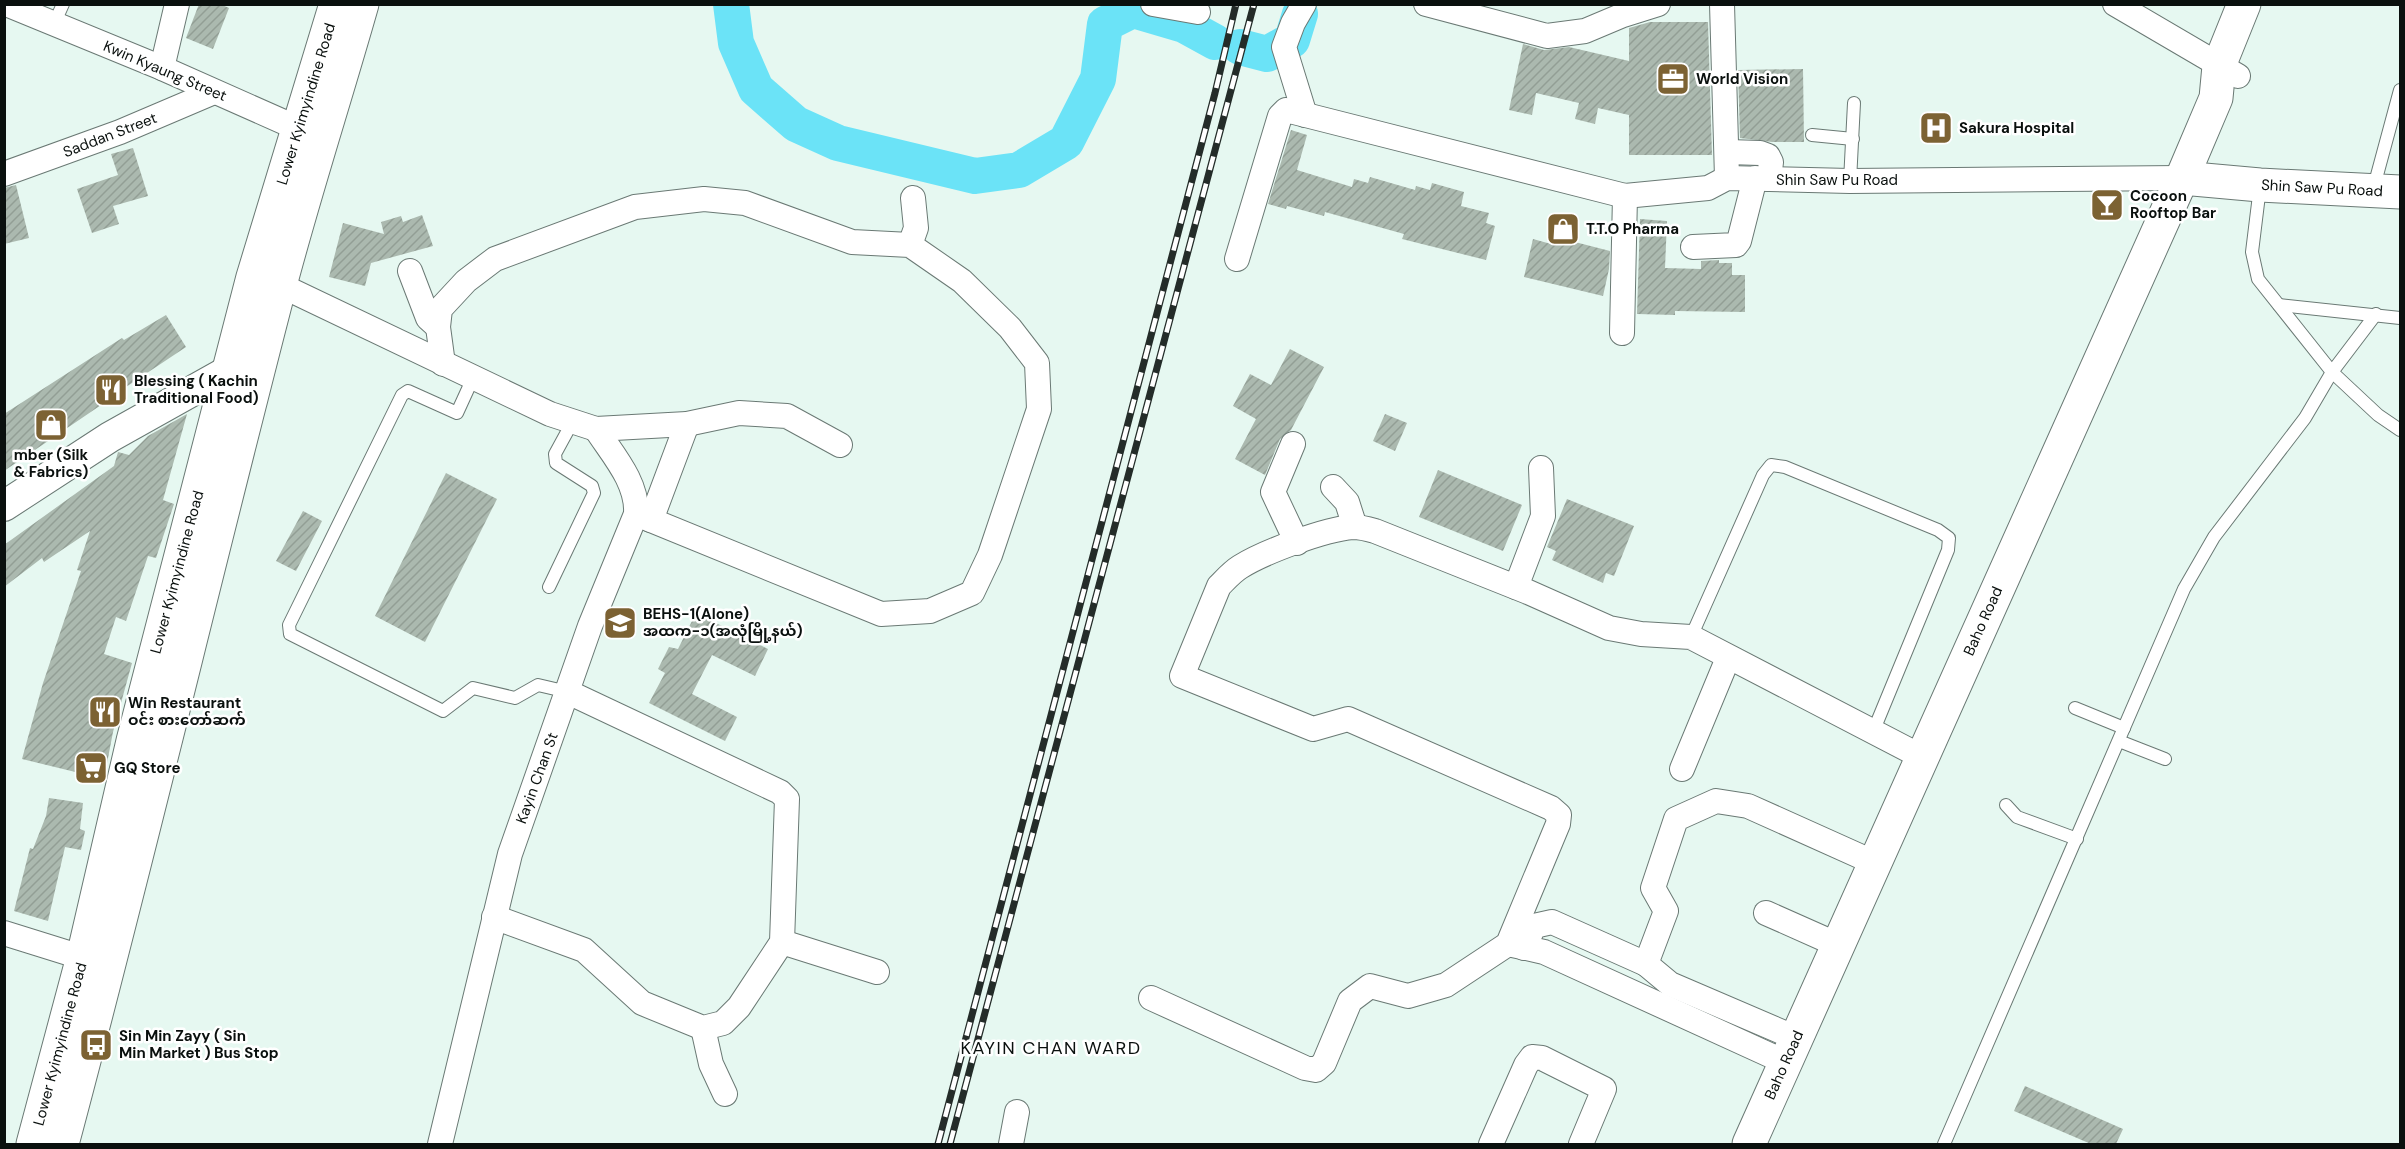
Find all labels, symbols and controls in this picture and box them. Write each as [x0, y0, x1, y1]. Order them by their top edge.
street label: Lower Kyimyindine Road [272, 21, 340, 187]
street label: Kwin Kyaung Street [100, 36, 230, 106]
office icon: World Vision [1655, 61, 1691, 97]
place label: World Vision [1696, 69, 1788, 89]
street label: Saddan Street [60, 108, 160, 162]
hospital icon: Sakura Hospital [1918, 110, 1954, 146]
place label: Sakura Hospital [1959, 118, 2074, 138]
street label: Shin Saw Pu Road [1776, 170, 1898, 190]
street label: Shin Saw Pu Road [2261, 175, 2383, 201]
place label: Cocoon Rooftop Bar [2130, 186, 2216, 223]
bar icon: Cocoon Rooftop Bar [2089, 187, 2125, 223]
shop icon: T.T.O Pharma [1545, 211, 1581, 247]
place label: T.T.O Pharma [1586, 219, 1679, 239]
place label: Blessing ( Kachin Traditional Food) [134, 371, 259, 408]
restaurant icon: Blessing ( Kachin Traditional Food) [93, 372, 129, 408]
shop icon: mber (Silk & Fabrics) [33, 407, 69, 443]
place label: mber (Silk & Fabrics) [14, 445, 89, 482]
street label: Lower Kyimyindine Road [146, 488, 208, 656]
street label: Baho Road [1959, 583, 2007, 659]
place label: BEHS-1(Alone) အထက-၁(အလုံမြို့နယ်) [643, 604, 802, 643]
school or university icon: BEHS-1(Alone) အထက-၁(အလုံမြို့နယ်) [602, 605, 638, 641]
place label: Win Restaurant ဝင်း စားတော်ဆက် [128, 693, 246, 730]
restaurant icon: Win Restaurant ဝင်း စားတော်ဆက် [87, 694, 123, 730]
street label: Kayin Chan St [511, 730, 563, 826]
supermarket icon: GQ Store [73, 750, 109, 786]
place label: GQ Store [114, 758, 181, 778]
street label: Lower Kyimyindine Road [29, 960, 91, 1128]
place label: Sin Min Zayy ( Sin Min Market ) Bus Stop [119, 1026, 279, 1063]
bus stop icon: Sin Min Zayy ( Sin Min Market ) Bus Stop [78, 1027, 114, 1063]
street label: Baho Road [1760, 1027, 1808, 1103]
district label: KAYIN CHAN WARD [960, 1036, 1142, 1060]

